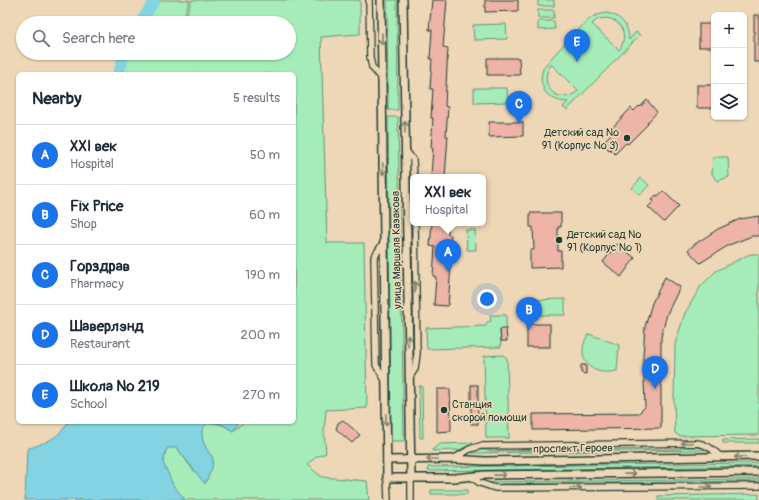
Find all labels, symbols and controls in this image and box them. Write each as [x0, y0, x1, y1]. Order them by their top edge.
map controls [711, 12, 747, 120]
button: + [711, 12, 747, 48]
search box [16, 16, 296, 60]
icon: search [30, 27, 52, 49]
text: Search here [62, 29, 135, 48]
pin: E [564, 29, 590, 62]
one-way arrow [378, 32, 385, 45]
button: − [711, 48, 747, 84]
button: layers [711, 84, 747, 120]
text: Nearby [32, 88, 81, 109]
text: 5 results [233, 90, 280, 106]
pin: C [506, 91, 532, 124]
one-way arrow [401, 121, 409, 134]
place label: Детский сад № 91 (Корпус № 3) [542, 126, 620, 152]
marker: Детский сад № 91 (Корпус № 3) [622, 133, 632, 143]
text: XXI век [70, 137, 117, 156]
text: A [41, 147, 49, 163]
text: 50 m [250, 147, 280, 163]
text: Hospital [70, 156, 114, 172]
one-way arrow [379, 162, 387, 175]
popup [410, 174, 486, 226]
text: XXI век [424, 183, 472, 202]
street label: улица Маршала Казакова [389, 191, 404, 310]
text: Fix Price [70, 197, 123, 216]
text: Hospital [424, 202, 468, 218]
text: B [41, 207, 49, 223]
text: 60 m [249, 207, 280, 223]
text: Shop [70, 216, 97, 232]
place label: Детский сад № 91 (Корпус № 1) [566, 228, 642, 254]
marker: Детский сад № 91 (Корпус № 1) [554, 235, 564, 245]
pin: A [435, 239, 461, 272]
text: Горздрав [70, 257, 130, 276]
text: C [41, 267, 49, 283]
text: 190 m [245, 267, 280, 283]
text: Pharmacy [70, 276, 124, 292]
one-way arrow [411, 281, 419, 294]
your location [477, 289, 497, 309]
pin: B [516, 297, 542, 330]
text: Шаверлэнд [70, 317, 144, 336]
text: D [41, 327, 49, 343]
text: 200 m [241, 327, 280, 343]
one-way arrow [404, 335, 412, 348]
text: Restaurant [70, 336, 130, 352]
pin: D [642, 356, 668, 389]
text: Школа № 219 [70, 377, 160, 396]
text: E [42, 387, 48, 403]
text: 270 m [243, 387, 280, 403]
text: School [70, 396, 107, 412]
place label: Станция скорой помощи [452, 398, 526, 424]
marker: Станция скорой помощи [439, 405, 449, 415]
one-way arrow [382, 413, 390, 426]
one-way arrow [681, 439, 694, 447]
street label: проспект Героев [533, 441, 613, 456]
one-way arrow [734, 453, 747, 461]
one-way arrow [426, 455, 439, 463]
one-way arrow [623, 470, 636, 477]
one-way arrow [493, 471, 506, 479]
one-way arrow [699, 483, 712, 491]
one-way arrow [569, 484, 582, 492]

